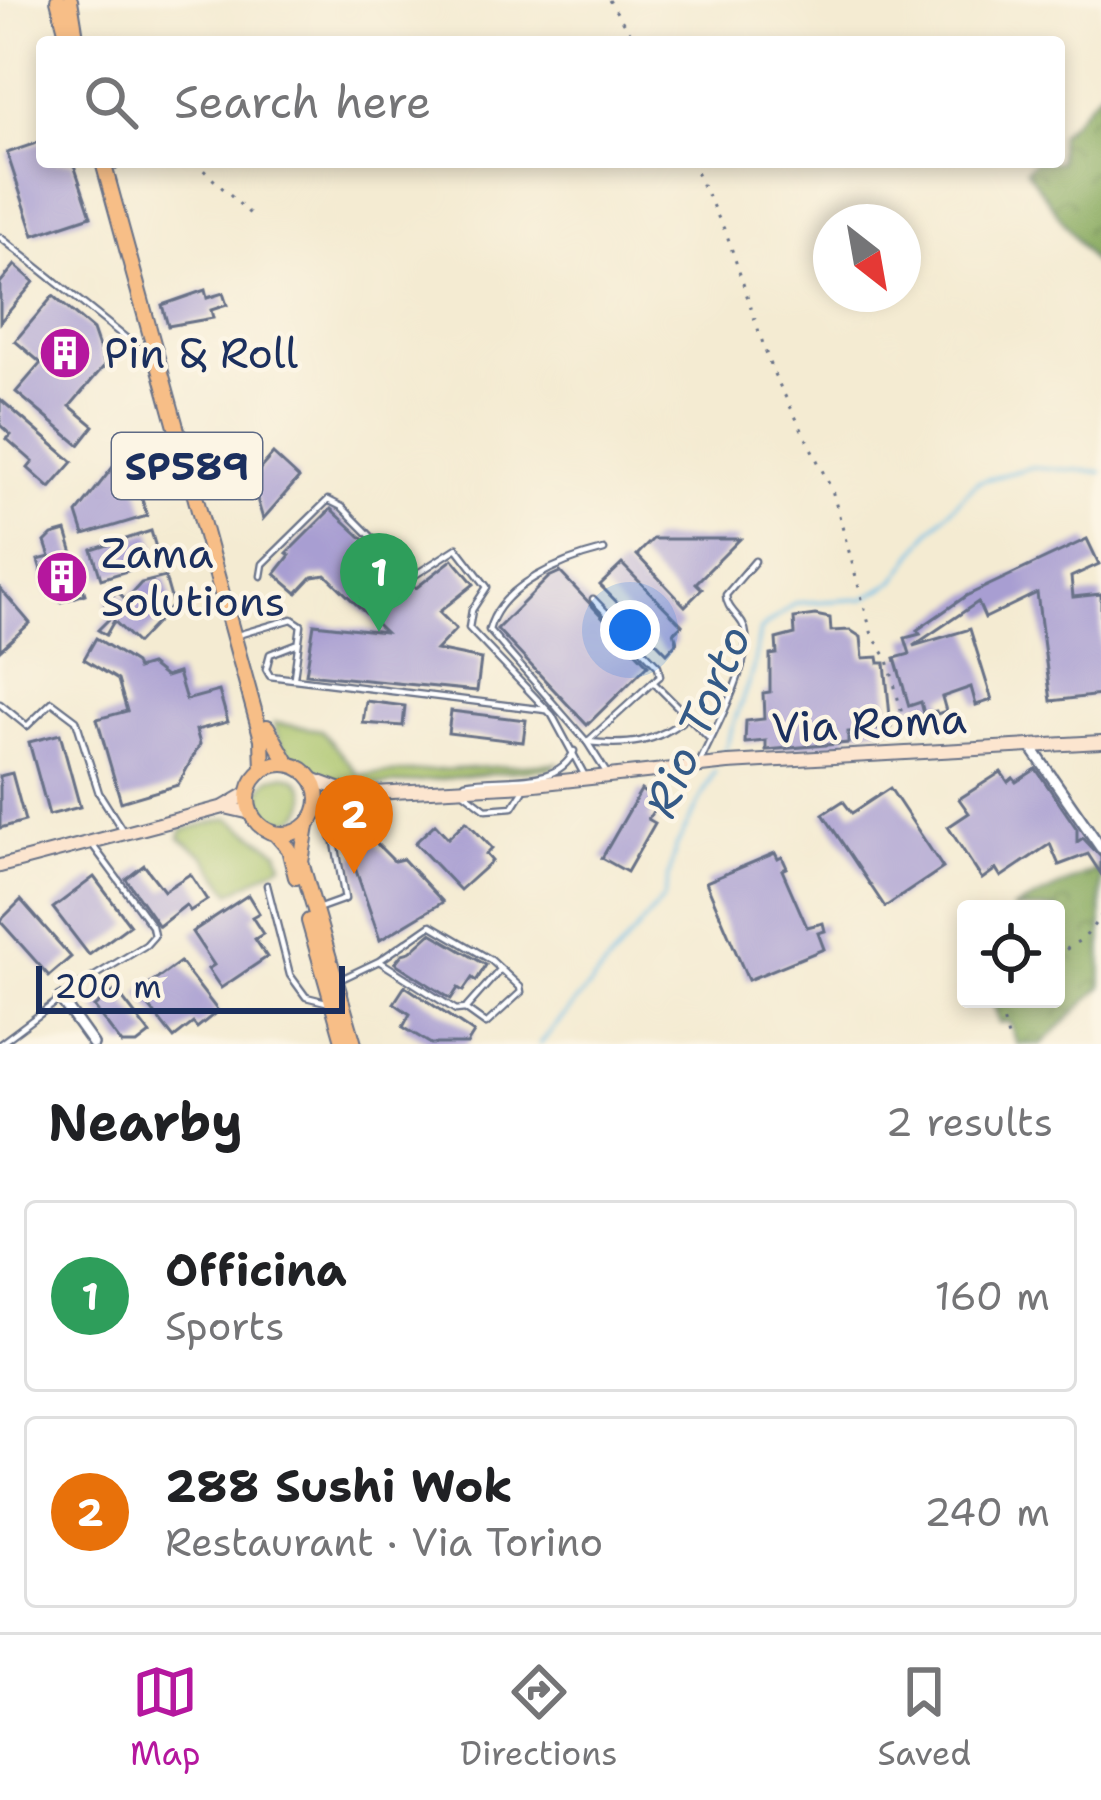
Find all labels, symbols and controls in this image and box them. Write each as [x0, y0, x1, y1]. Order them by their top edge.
search box [36, 36, 1065, 168]
icon: search [78, 69, 144, 135]
text: Search here [174, 72, 431, 132]
north arrow [813, 204, 921, 312]
building icon: Pin & Roll [37, 325, 93, 381]
place label: Pin & Roll [104, 325, 299, 381]
road number: SP589 [112, 433, 262, 499]
place label: Zama Solutions [101, 525, 285, 629]
pin: 1 [340, 533, 418, 632]
building icon: Zama Solutions [34, 549, 90, 605]
your location [600, 600, 660, 660]
water label: Rio Torto [630, 616, 764, 826]
street label: Via Roma [770, 690, 968, 756]
pin: 2 [315, 775, 393, 874]
map controls [957, 900, 1065, 1008]
button: locate [957, 900, 1065, 1008]
scale bar [36, 960, 345, 1013]
text: 200 m [54, 964, 162, 1009]
text: Nearby [48, 1088, 243, 1156]
text: 2 results [886, 1096, 1053, 1148]
text: Officina [165, 1240, 347, 1300]
text: 1 [81, 1270, 99, 1322]
text: 160 m [935, 1270, 1050, 1322]
text: Sports [165, 1300, 285, 1352]
text: 288 Sushi Wok [165, 1456, 513, 1516]
text: 2 [76, 1486, 104, 1538]
text: 240 m [924, 1486, 1050, 1538]
text: Restaurant · Via Torino [165, 1516, 603, 1568]
tab: Map [130, 1659, 201, 1776]
tab: Directions [460, 1659, 618, 1776]
tab: Saved [877, 1659, 971, 1776]

